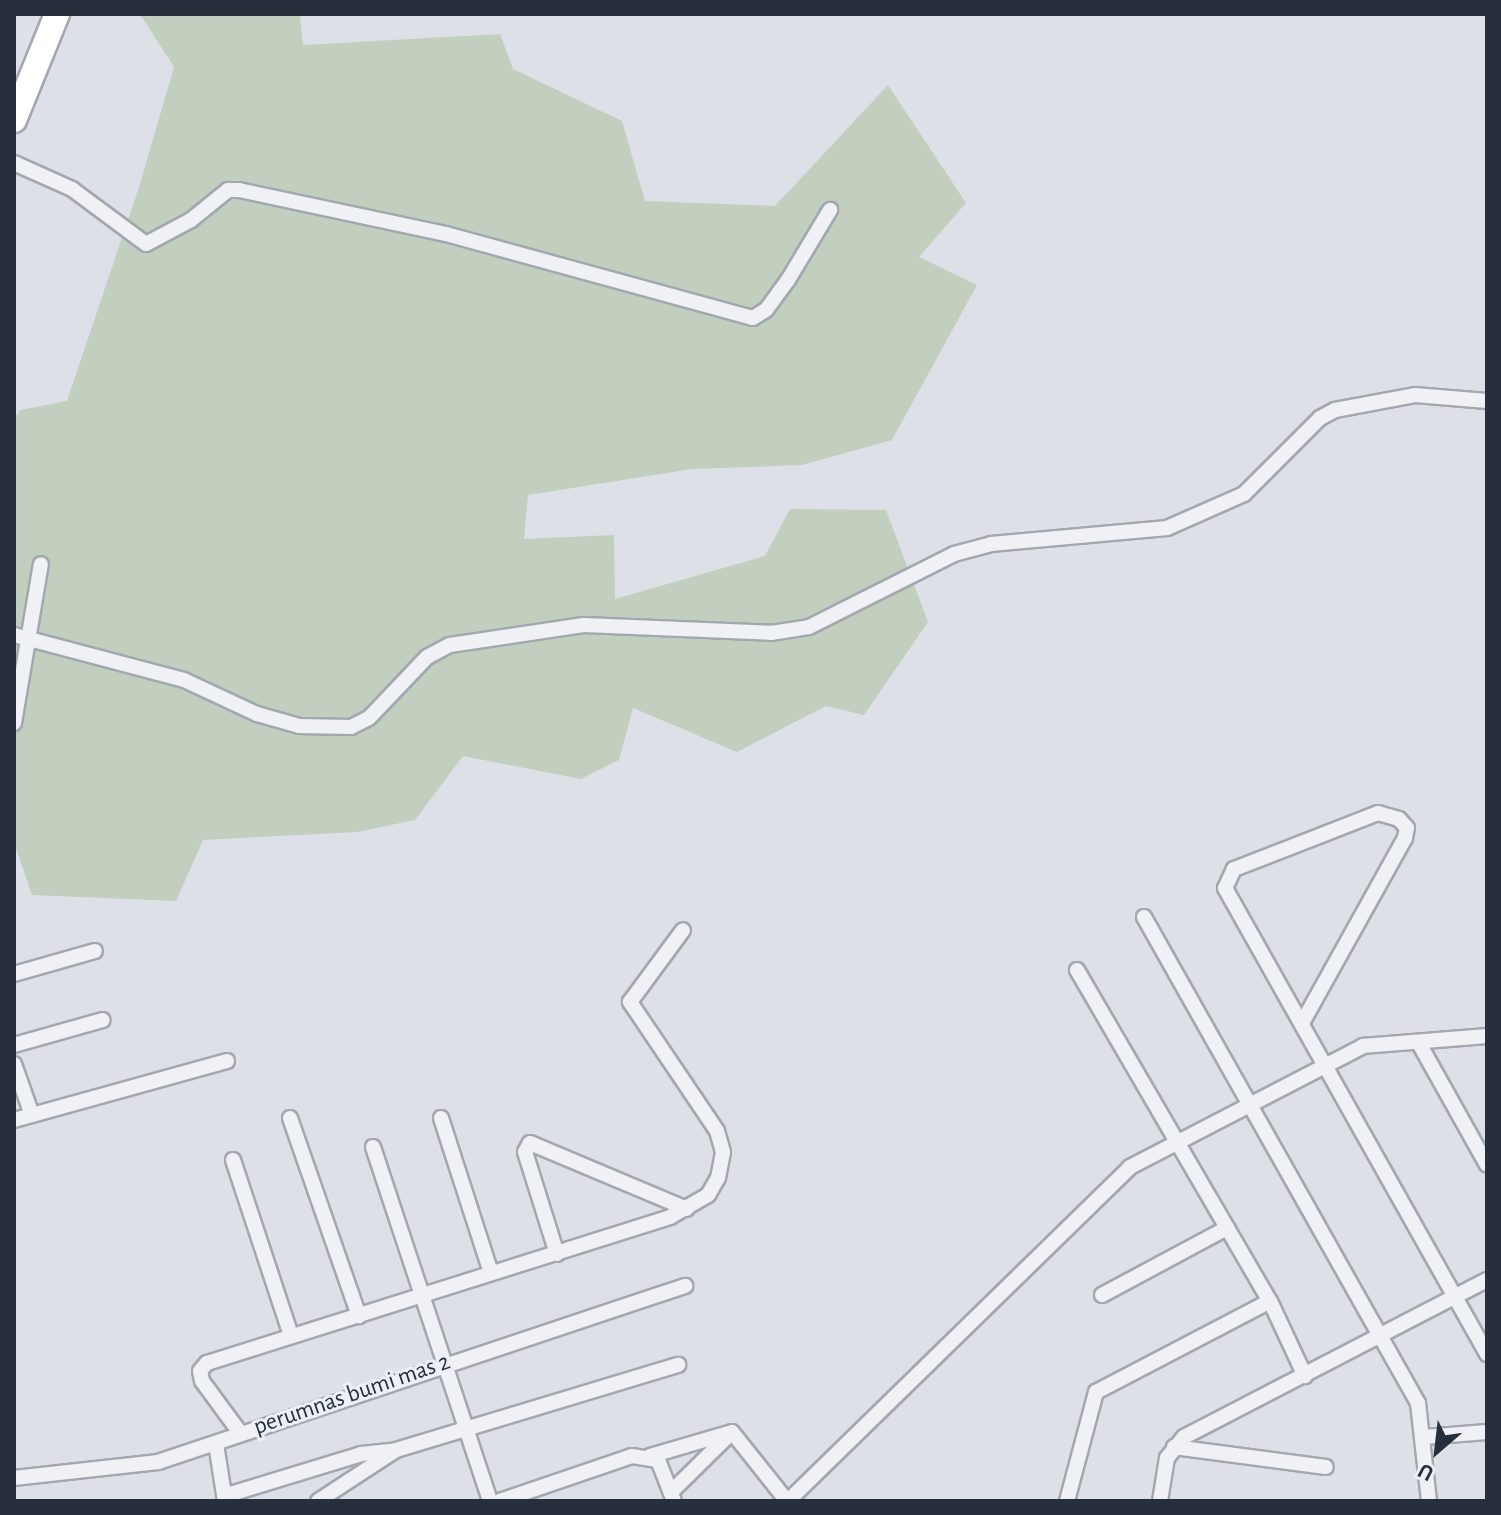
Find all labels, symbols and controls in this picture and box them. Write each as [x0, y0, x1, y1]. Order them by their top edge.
street label: perumnas bumi mas 2 [250, 1348, 454, 1442]
north arrow [1397, 1411, 1477, 1491]
text: U [1414, 1459, 1437, 1485]

